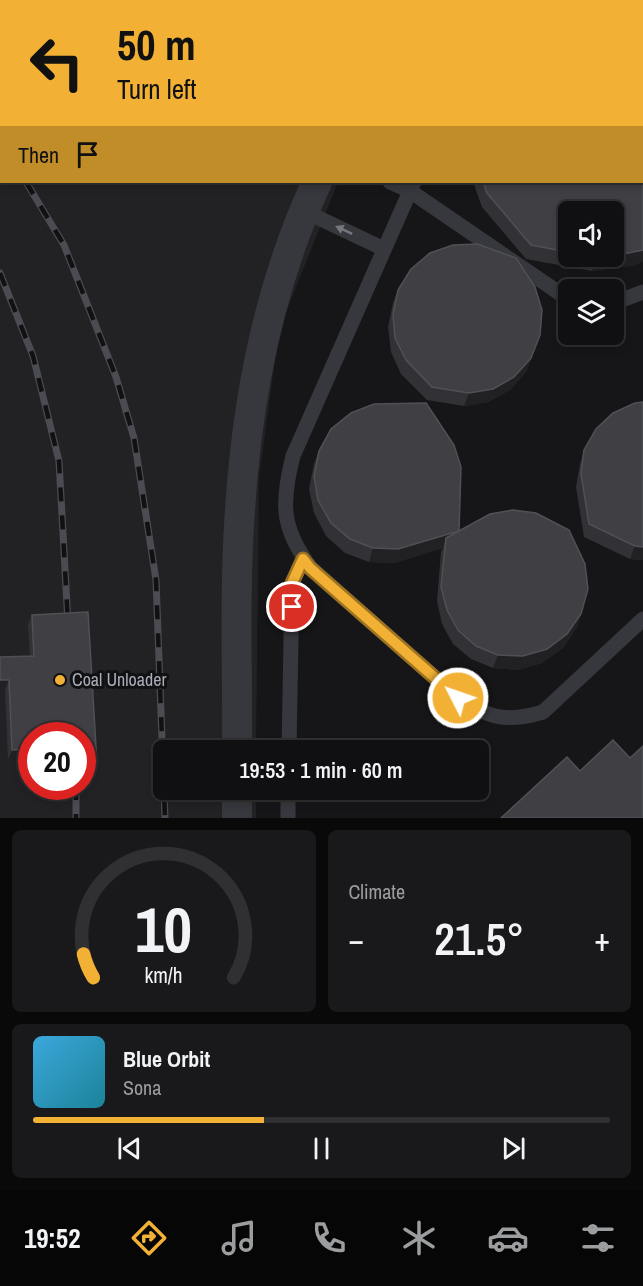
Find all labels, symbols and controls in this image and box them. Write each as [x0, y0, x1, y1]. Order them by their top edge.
text: 50 m [117, 17, 196, 73]
icon: left [18, 24, 96, 102]
text: Turn left [117, 71, 196, 107]
icon: arrive [71, 138, 104, 171]
text: Then [18, 140, 59, 170]
map controls [558, 201, 624, 345]
button: sound [558, 201, 624, 267]
one-way arrow [335, 225, 353, 235]
button: layers [558, 279, 624, 345]
pin [266, 581, 317, 632]
icon: arrive [275, 590, 308, 623]
position arrow [426, 666, 490, 730]
place label: Coal Unloader [72, 667, 166, 692]
marker: Coal Unloader [53, 673, 67, 687]
speed limit sign: 20 [18, 722, 96, 800]
text: 19:53 · 1 min · 60 m [239, 755, 403, 785]
text: Climate [349, 878, 405, 905]
text: 10 [135, 887, 192, 971]
text: 21.5° [434, 908, 524, 969]
text: − [349, 917, 364, 961]
text: + [594, 917, 610, 961]
text: km/h [145, 961, 183, 990]
text: Blue Orbit [123, 1044, 210, 1074]
text: Sona [123, 1074, 161, 1101]
icon: previous [113, 1132, 146, 1165]
icon: pause [305, 1132, 338, 1165]
icon: next [497, 1132, 530, 1165]
icon: directions [128, 1217, 170, 1259]
icon: music [218, 1217, 260, 1259]
icon: phone [308, 1217, 350, 1259]
icon: climate [398, 1217, 440, 1259]
icon: car [487, 1217, 529, 1259]
icon: filters [577, 1217, 619, 1259]
text: 19:52 [24, 1220, 81, 1256]

